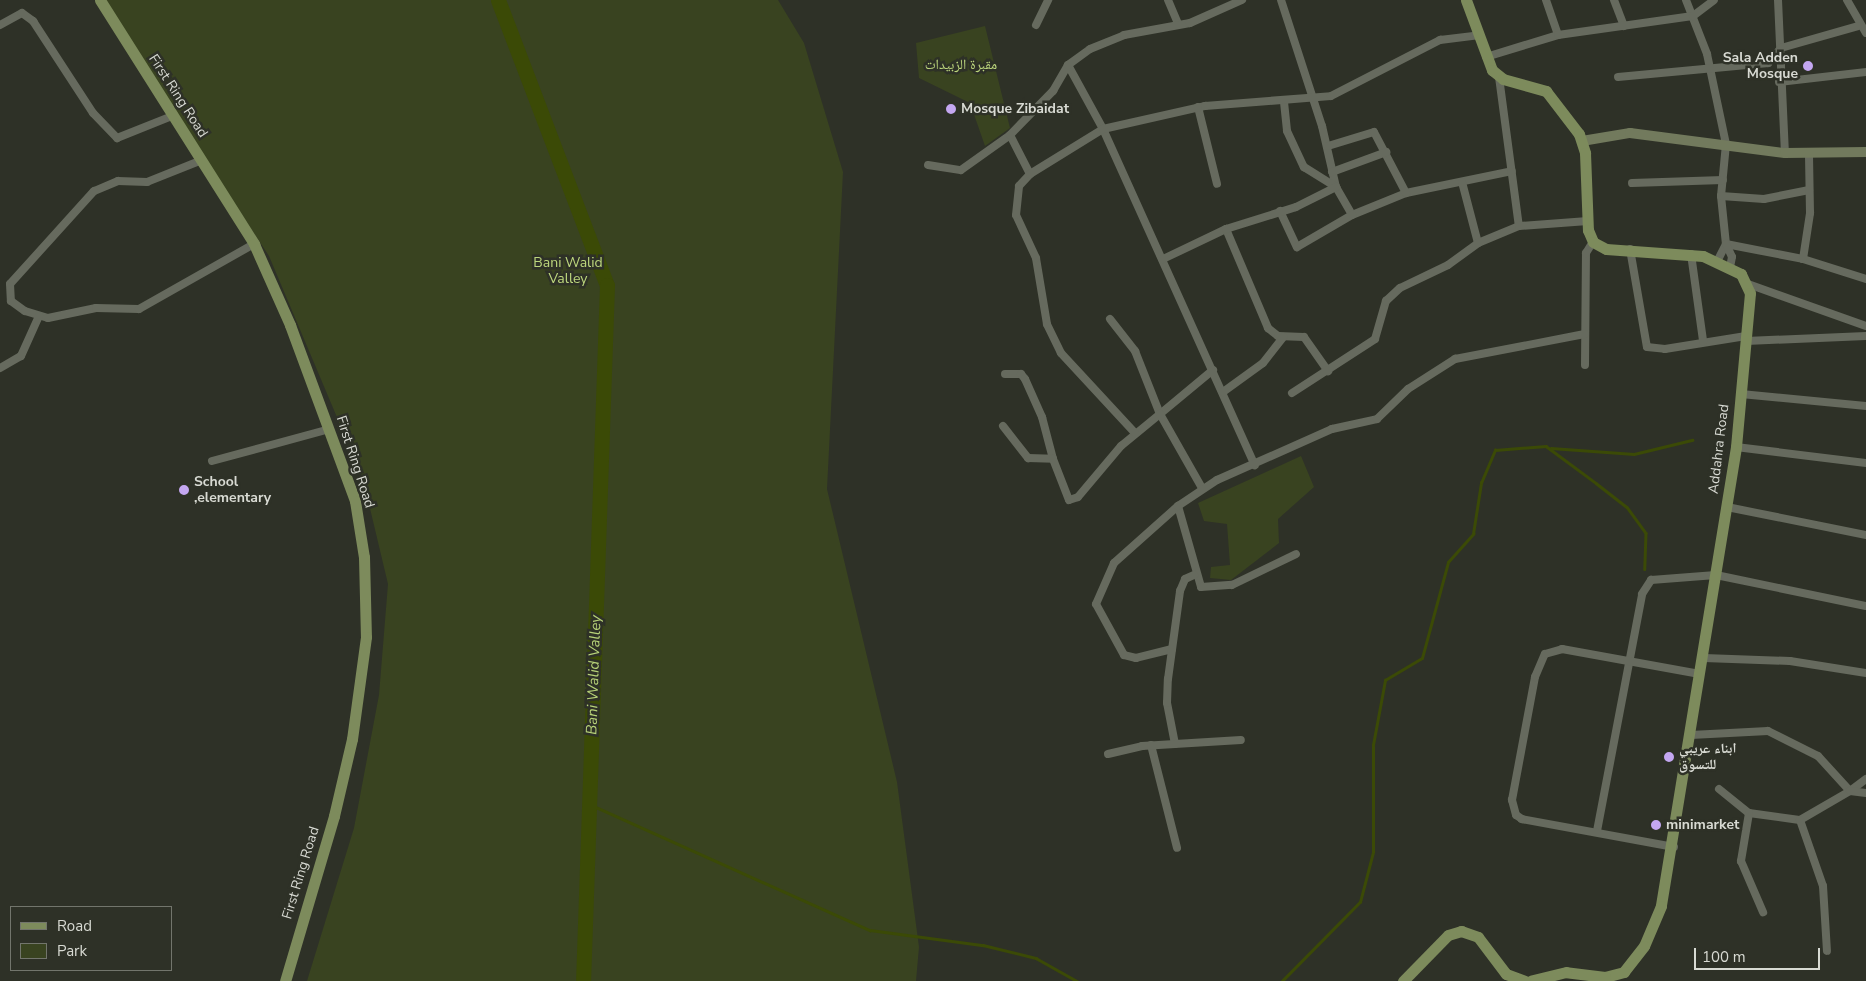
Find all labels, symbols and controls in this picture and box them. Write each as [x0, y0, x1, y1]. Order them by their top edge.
place label: Sala Adden Mosque [1723, 50, 1798, 82]
street label: First Ring Road [145, 51, 211, 141]
park label: مقبرة الزبيدات [925, 57, 997, 73]
marker: Sala Adden Mosque [1802, 60, 1814, 72]
place label: Mosque Zibaidat [961, 101, 1069, 117]
marker: Mosque Zibaidat [945, 103, 957, 115]
park label: Bani Walid Valley [533, 255, 603, 288]
street label: Addahra Road [1705, 403, 1733, 495]
street label: First Ring Road [332, 414, 378, 510]
place label: School ,elementary [194, 474, 271, 507]
marker: School ,elementary [178, 484, 190, 496]
water label: Bani Walid Valley [583, 615, 605, 735]
place label: ابناء عريبي للتسوق [1679, 741, 1736, 774]
marker: ابناء عريبي للتسوق [1663, 751, 1675, 763]
place label: minimarket [1666, 817, 1739, 833]
marker: minimarket [1650, 819, 1662, 831]
street label: First Ring Road [279, 825, 323, 921]
legend [10, 906, 172, 971]
text: Road [57, 916, 92, 936]
scale bar [1696, 938, 1822, 970]
text: Park [57, 941, 87, 961]
text: 100 m [1702, 947, 1746, 967]

